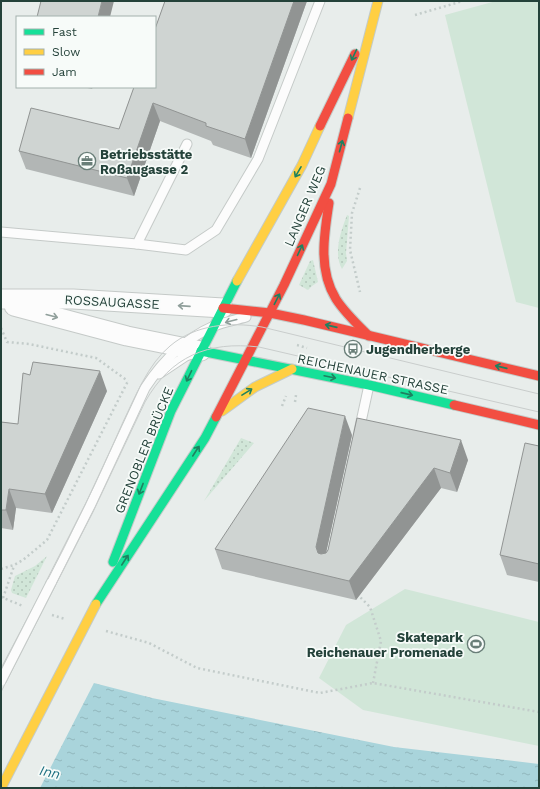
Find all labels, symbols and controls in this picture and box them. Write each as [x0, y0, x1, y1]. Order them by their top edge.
legend [16, 16, 156, 88]
text: Fast [52, 25, 77, 39]
text: Slow [52, 45, 80, 59]
one-way arrow [350, 49, 357, 61]
text: Jam [52, 65, 77, 79]
one-way arrow [338, 140, 345, 153]
place label: Betriebsstätte Roßaugasse 2 [100, 147, 193, 177]
office icon: Betriebsstätte Roßaugasse 2 [77, 151, 97, 171]
street label: LANGER WEG [281, 163, 329, 249]
one-way arrow [294, 166, 301, 178]
one-way arrow [297, 244, 305, 256]
street label: ROSSAUGASSE [64, 292, 160, 312]
one-way arrow [274, 293, 281, 305]
one-way arrow [178, 302, 191, 310]
one-way arrow [45, 313, 58, 320]
one-way arrow [225, 318, 238, 325]
one-way arrow [325, 322, 338, 330]
bus stop icon: Jugendherberge [343, 339, 363, 359]
place label: Jugendherberge [366, 342, 471, 357]
street label: REICHENAUER STRASSE [296, 351, 450, 397]
one-way arrow [495, 363, 508, 371]
one-way arrow [185, 370, 192, 382]
one-way arrow [323, 374, 336, 382]
street label: GRENOBLER BRÜCKE [112, 384, 176, 516]
one-way arrow [241, 388, 252, 396]
one-way arrow [400, 391, 413, 399]
one-way arrow [193, 445, 201, 457]
one-way arrow [137, 482, 145, 494]
one-way arrow [121, 555, 129, 566]
place label: Skatepark Reichenauer Promenade [307, 630, 464, 660]
sports icon: Skatepark Reichenauer Promenade [466, 634, 486, 654]
water label: Inn [38, 762, 62, 782]

